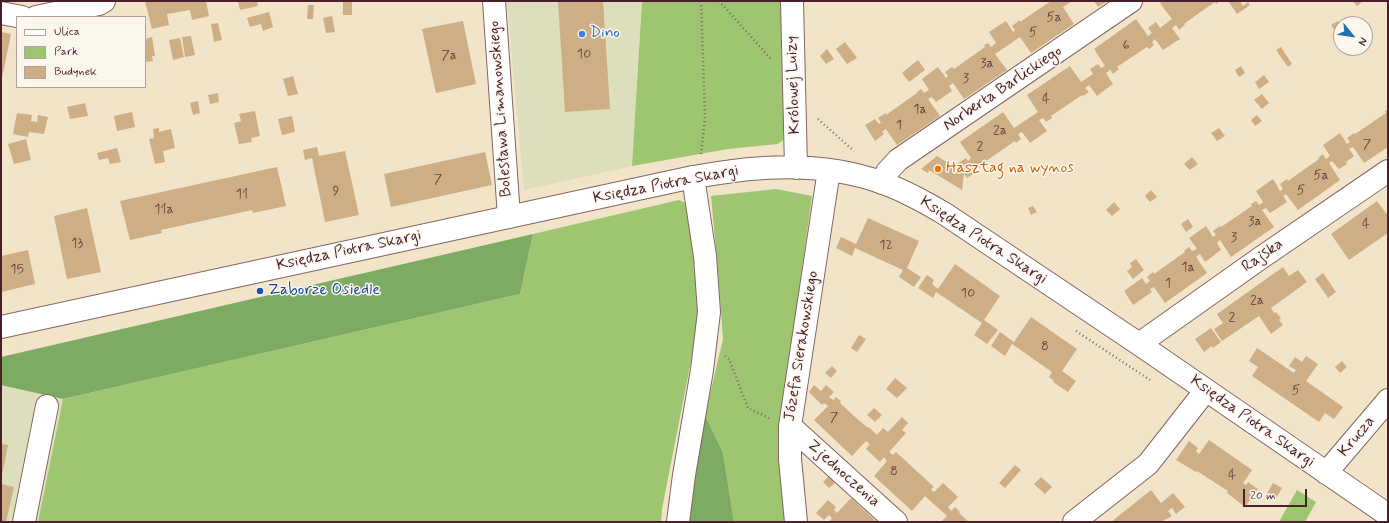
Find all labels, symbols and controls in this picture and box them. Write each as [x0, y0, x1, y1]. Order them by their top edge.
house number: 5a [1046, 10, 1062, 26]
legend [16, 16, 146, 88]
north arrow [1333, 16, 1373, 56]
street label: Bolesława Limanowskiego [485, 20, 517, 198]
text: Ulica [54, 24, 80, 40]
place label: Dino [590, 24, 620, 44]
house number: 5 [1029, 25, 1037, 41]
marker: Dino [577, 29, 587, 39]
street label: Królowej Luizy [783, 35, 805, 135]
text: N [1355, 35, 1371, 48]
house number: 6 [1122, 38, 1130, 54]
street label: Norberta Barlickiego [940, 42, 1066, 136]
text: Park [54, 44, 78, 60]
house number: 10 [577, 47, 591, 63]
house number: 7a [441, 48, 457, 64]
house number: 3a [980, 56, 994, 72]
text: Budynek [54, 64, 97, 80]
house number: 3 [963, 71, 969, 87]
house number: 4 [1042, 92, 1050, 108]
house number: 1a [913, 102, 927, 118]
house number: 1 [896, 118, 902, 134]
house number: 2a [993, 123, 1007, 139]
house number: 7 [1363, 137, 1371, 153]
house number: 2 [977, 139, 983, 155]
place label: Hasztag na wynos [946, 159, 1074, 179]
street label: Księdza Piotra Skargi [592, 161, 740, 209]
marker: Hasztag na wynos [933, 164, 943, 174]
house number: 5a [1313, 168, 1329, 184]
house number: 7 [434, 172, 442, 188]
house number: 5 [1297, 183, 1305, 199]
house number: 9 [333, 184, 339, 200]
house number: 11 [236, 187, 248, 203]
street label: Księdza Piotra Skargi [916, 193, 1050, 289]
house number: 11a [154, 202, 174, 218]
house number: 3a [1248, 214, 1262, 230]
house number: 4 [1362, 217, 1370, 233]
street label: Księdza Piotra Skargi [275, 226, 423, 276]
house number: 3 [1231, 230, 1237, 246]
street label: Rajska [1239, 235, 1287, 277]
house number: 13 [71, 236, 83, 252]
house number: 12 [879, 238, 893, 254]
house number: 1a [1181, 260, 1195, 276]
house number: 15 [10, 262, 24, 278]
street label: Józefa Sierakowskiego [781, 269, 823, 423]
house number: 1 [1165, 276, 1171, 292]
place label: Zaborze Osiedle [268, 281, 380, 301]
marker: Zaborze Osiedle [255, 286, 265, 296]
house number: 10 [961, 286, 975, 302]
house number: 2a [1250, 293, 1264, 309]
house number: 2 [1229, 310, 1235, 326]
house number: 8 [1041, 339, 1049, 355]
street label: Księdza Piotra Skargi [1186, 372, 1318, 472]
house number: 5 [1292, 383, 1300, 399]
house number: 7 [830, 410, 838, 426]
street label: Krucza [1334, 413, 1380, 461]
street label: Zjednoczenia [803, 436, 883, 512]
house number: 8 [890, 464, 898, 480]
house number: 4 [1228, 468, 1236, 484]
scale bar [1245, 481, 1309, 507]
text: 20 m [1250, 488, 1276, 504]

